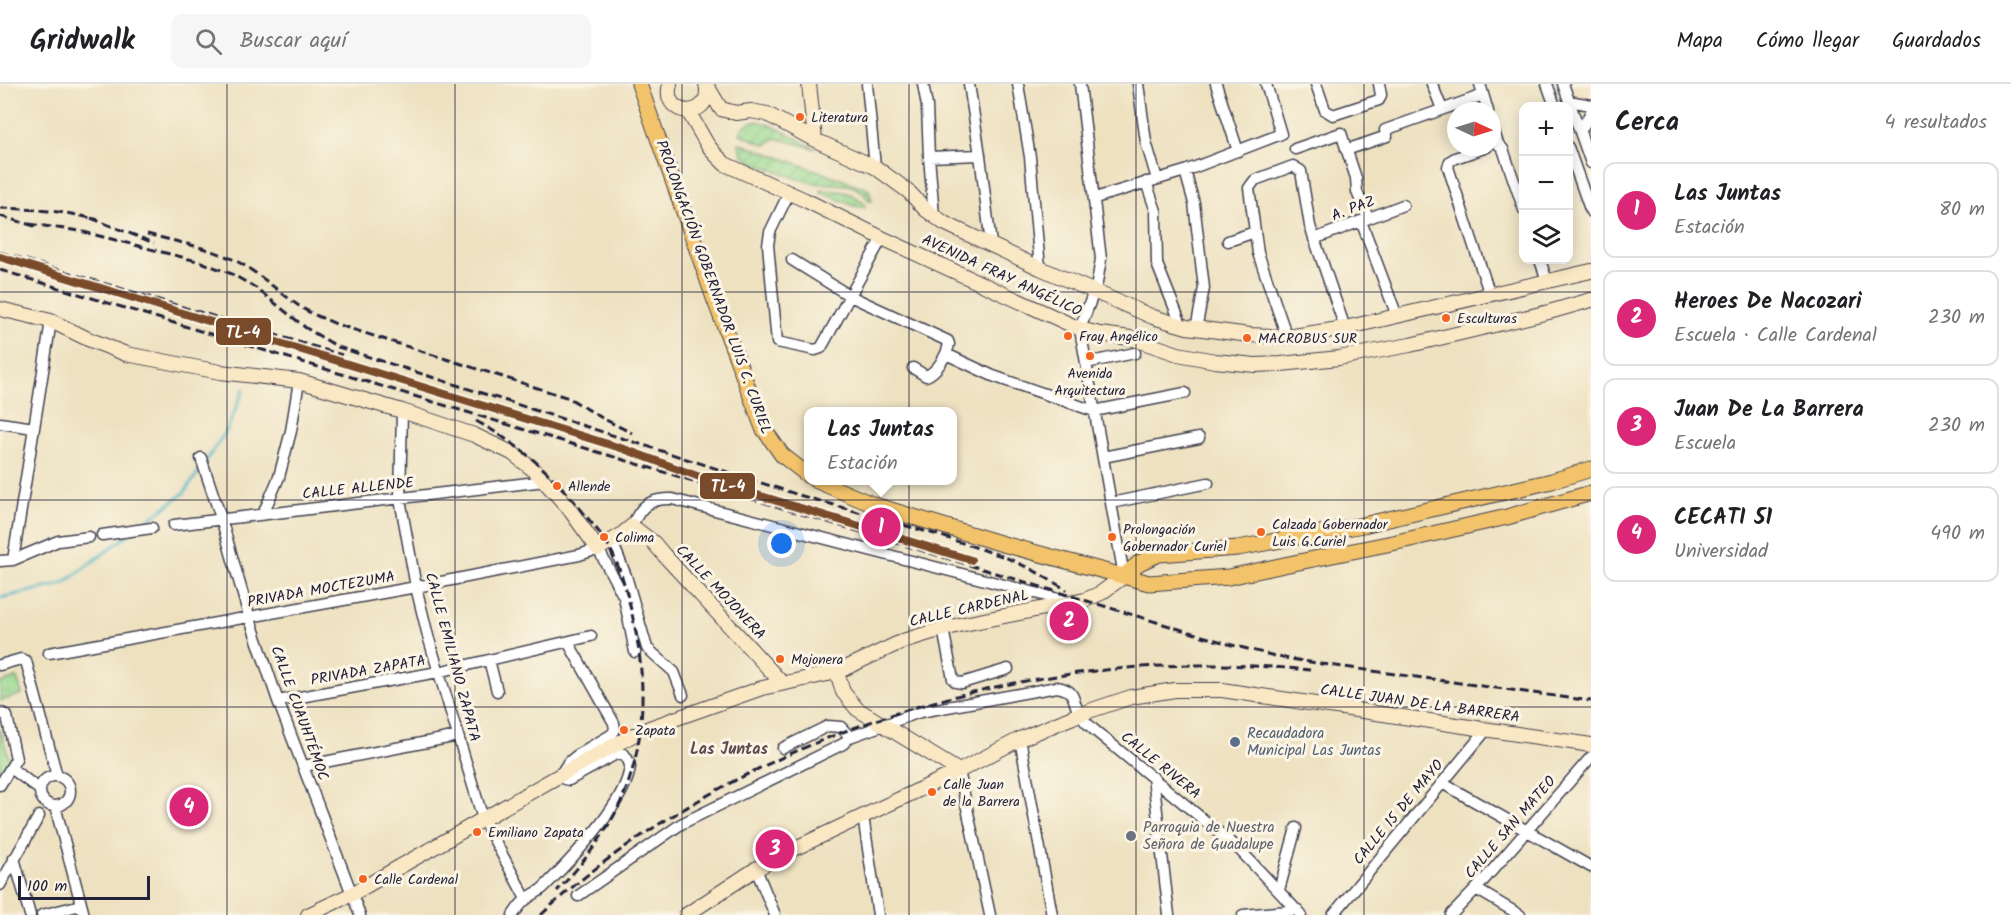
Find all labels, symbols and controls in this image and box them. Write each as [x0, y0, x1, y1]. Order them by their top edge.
search box [171, 14, 591, 68]
text: Gridwalk [30, 19, 135, 64]
text: Buscar aquí [240, 24, 346, 59]
icon: search [192, 25, 225, 58]
text: Mapa [1676, 25, 1723, 58]
text: Cómo llegar [1756, 25, 1859, 58]
text: Guardados [1892, 25, 1981, 58]
north arrow [1447, 102, 1501, 156]
map controls [1519, 102, 1573, 264]
button: + [1519, 102, 1573, 156]
text: Cerca [1615, 102, 1679, 144]
place label: Literatura [811, 107, 868, 129]
text: 4 resultados [1885, 107, 1987, 139]
marker: Literatura [794, 111, 806, 123]
street label: PROLONGACIÓN GOBERNADOR LUIS C. CURIEL [648, 137, 778, 438]
button: − [1519, 156, 1573, 210]
text: Las Juntas [1674, 177, 1781, 212]
street label: A. PAZ [1328, 190, 1379, 228]
text: 1 [1633, 194, 1640, 226]
text: 80 m [1939, 194, 1985, 226]
button: layers [1519, 210, 1573, 264]
text: Estación [1674, 212, 1745, 244]
street label: AVENIDA FRAY ANGÉLICO [918, 228, 1086, 324]
text: Heroes De Nacozari [1674, 285, 1862, 320]
text: 2 [1631, 302, 1642, 334]
text: 230 m [1928, 302, 1985, 334]
place label: Esculturas [1457, 308, 1517, 330]
marker: Esculturas [1440, 312, 1452, 324]
line badge: TL-4 [215, 317, 272, 346]
text: Escuela · Calle Cardenal [1674, 320, 1877, 352]
text: TL-4 [226, 321, 261, 346]
place label: Fray Angélico [1079, 326, 1158, 348]
place label: MACROBUS SUR [1258, 328, 1357, 350]
marker: Fray Angélico [1062, 330, 1074, 342]
marker: MACROBUS SUR [1241, 332, 1253, 344]
marker: Avenida Arquitectura [1084, 350, 1096, 362]
place label: Avenida Arquitectura [1054, 363, 1126, 402]
text: Juan De La Barrera [1674, 393, 1864, 428]
popup [804, 407, 957, 485]
text: 3 [1631, 410, 1642, 442]
text: 230 m [1928, 410, 1985, 442]
text: Las Juntas [827, 413, 934, 448]
text: Escuela [1674, 428, 1736, 460]
text: Estación [827, 448, 898, 480]
street label: CALLE ALLENDE [301, 471, 416, 507]
line badge: TL-4 [699, 472, 756, 500]
text: TL-4 [711, 475, 746, 500]
place label: Allende [568, 476, 611, 498]
marker: Allende [551, 480, 563, 492]
text: CECATI 51 [1674, 501, 1772, 536]
pin: 1 [862, 504, 900, 550]
place label: Calzada Gobernador Luis G.Curiel [1272, 514, 1389, 553]
text: 4 [1631, 518, 1642, 550]
text: 490 m [1930, 518, 1985, 550]
place label: Prolongación Gobernador Curiel [1123, 519, 1227, 558]
marker: Calzada Gobernador Luis G.Curiel [1255, 526, 1267, 538]
place label: Colima [615, 527, 654, 549]
your location [767, 529, 796, 558]
marker: Colima [598, 531, 610, 543]
marker: Prolongación Gobernador Curiel [1106, 531, 1118, 543]
text: Universidad [1674, 536, 1768, 568]
street label: CALLE MOJONERA [669, 539, 771, 646]
street label: PRIVADA MOCTEZUMA [245, 565, 397, 615]
street label: CALLE EMILIANO ZAPATA [418, 570, 486, 745]
street label: CALLE CARDENAL [907, 584, 1031, 634]
pin: 2 [1050, 598, 1088, 644]
street label: CALLE CUAUHTÉMOC [263, 642, 335, 784]
street label: PRIVADA ZAPATA [309, 649, 428, 693]
place label: Mojonera [791, 649, 843, 671]
marker: Mojonera [774, 653, 786, 665]
street label: CALLE JUAN DE LA BARRERA [1319, 678, 1521, 730]
place label: Zapata [635, 720, 676, 742]
place label: Recaudadora Municipal Las Juntas [1247, 722, 1381, 763]
marker: Zapata [618, 724, 630, 736]
street label: CALLE RIVERA [1115, 726, 1206, 806]
marker: Recaudadora Municipal Las Juntas [1228, 735, 1242, 749]
district label: Las Juntas [690, 737, 768, 762]
street label: CALLE 15 DE MAYO [1347, 755, 1450, 871]
street label: CALLE SAN MATEO [1459, 771, 1562, 884]
place label: Calle Juan de la Barrera [943, 774, 1020, 813]
pin: 4 [170, 784, 208, 830]
marker: Calle Juan de la Barrera [926, 786, 938, 798]
place label: Parroquia de Nuestra Señora de Guadalupe [1143, 816, 1274, 857]
place label: Emiliano Zapata [488, 822, 584, 844]
marker: Emiliano Zapata [471, 826, 483, 838]
pin: 3 [756, 826, 794, 872]
marker: Parroquia de Nuestra Señora de Guadalupe [1124, 829, 1138, 843]
place label: Calle Cardenal [374, 869, 459, 891]
scale bar [18, 873, 150, 900]
marker: Calle Cardenal [357, 873, 369, 885]
text: 100 m [27, 874, 67, 899]

